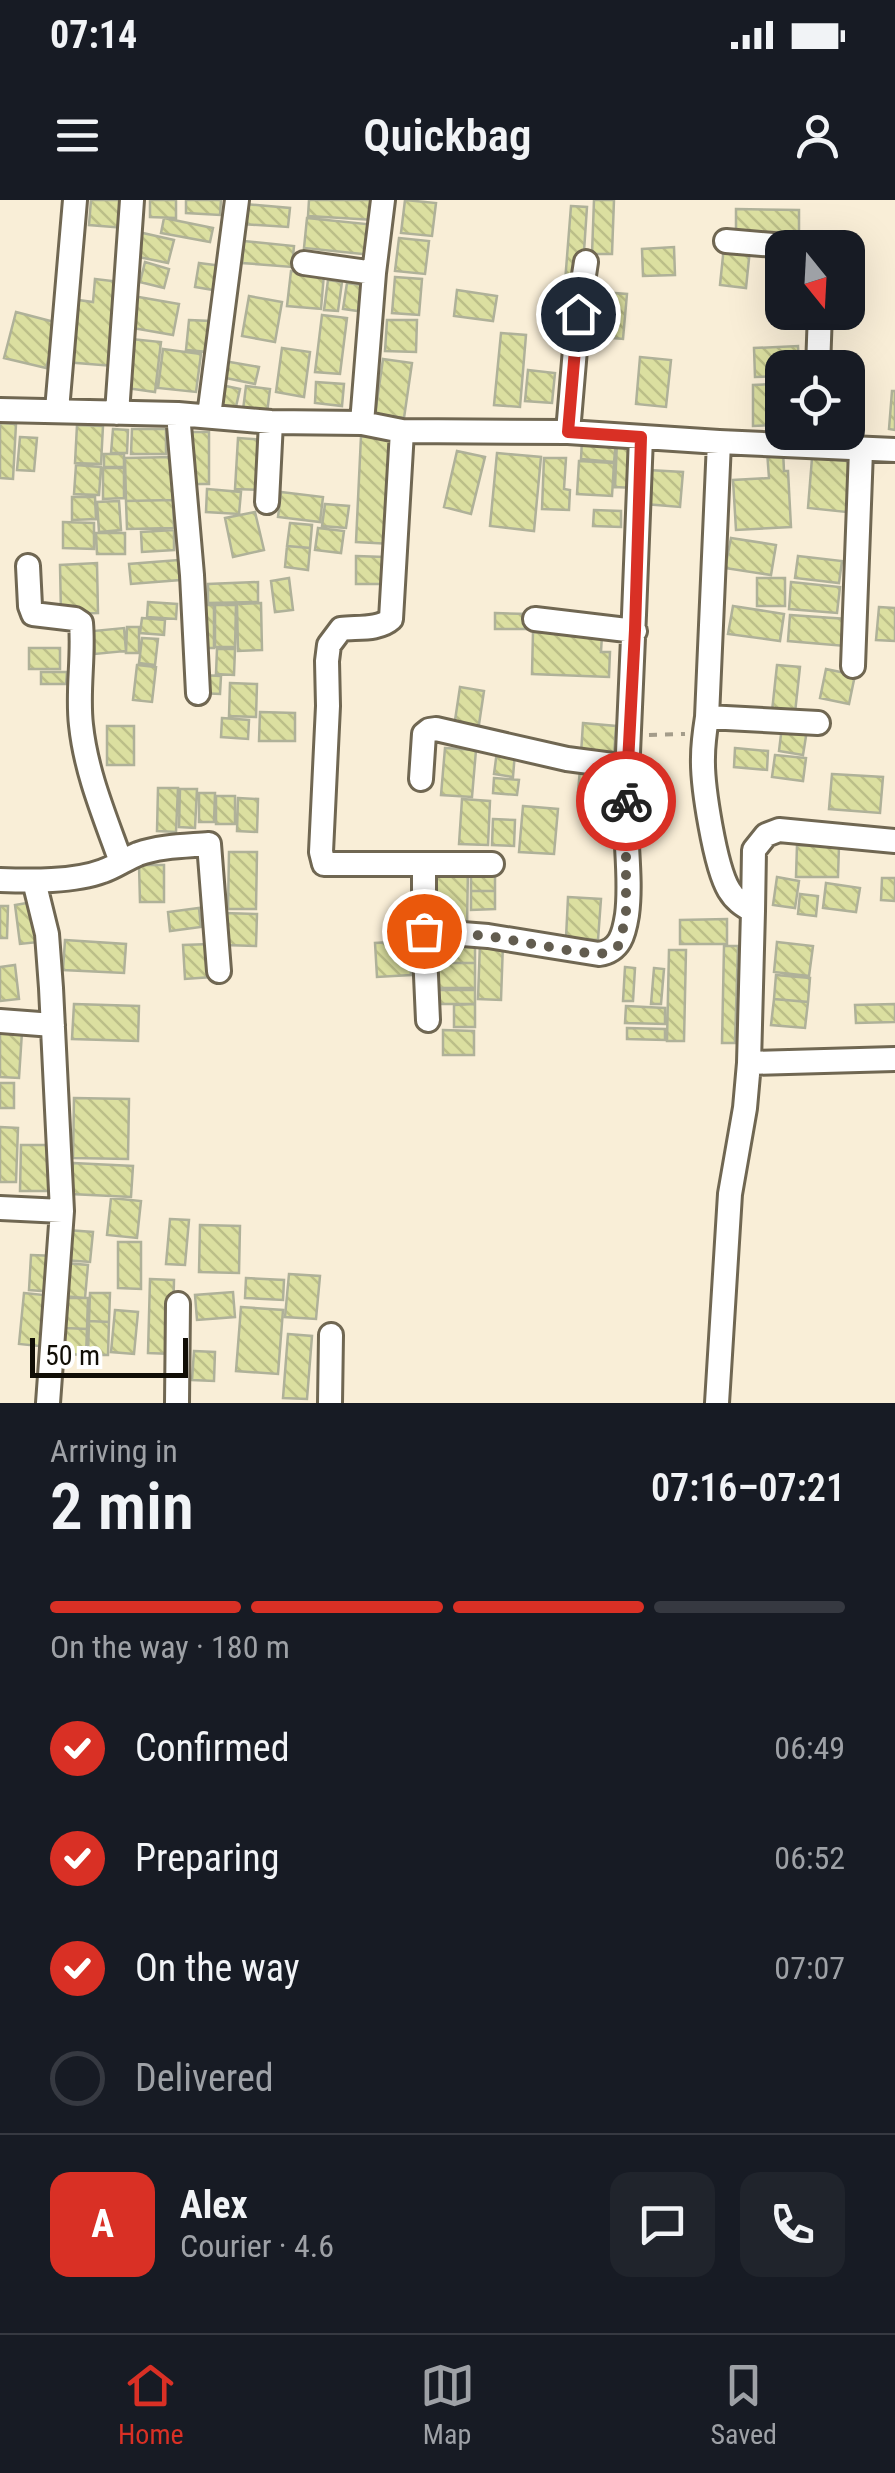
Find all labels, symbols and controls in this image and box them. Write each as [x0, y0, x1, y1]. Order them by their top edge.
text: 07:14 [50, 13, 137, 57]
icon: menu [50, 108, 105, 163]
icon: person [790, 108, 845, 163]
text: Quickbag [363, 109, 532, 162]
north arrow [765, 230, 865, 330]
map controls [765, 230, 865, 450]
pin [536, 272, 621, 357]
icon: home [551, 287, 606, 342]
button: locate [765, 350, 865, 450]
courier [576, 751, 676, 851]
icon: bike [599, 774, 654, 829]
pin [382, 889, 467, 974]
icon: bag [397, 904, 452, 959]
scale bar [30, 1333, 188, 1378]
text: 50 m [45, 1339, 100, 1372]
text: Arriving in [50, 1432, 178, 1470]
text: 07:16–07:21 [651, 1466, 845, 1510]
text: 2 min [50, 1469, 194, 1545]
text: On the way · 180 m [50, 1628, 290, 1666]
icon: check [50, 1721, 105, 1776]
text: Confirmed [135, 1726, 290, 1770]
text: 06:49 [774, 1729, 845, 1767]
icon: check [50, 1831, 105, 1886]
text: Preparing [135, 1836, 280, 1880]
text: 06:52 [774, 1839, 845, 1877]
icon: check [50, 1941, 105, 1996]
text: On the way [135, 1946, 300, 1990]
text: 07:07 [774, 1949, 845, 1987]
text: Delivered [135, 2056, 274, 2100]
button: chat [610, 2172, 715, 2277]
button: phone [740, 2172, 845, 2277]
text: Alex [180, 2183, 248, 2227]
text: A [91, 2202, 114, 2246]
text: Courier · 4.6 [180, 2227, 334, 2265]
tab: Home [118, 2358, 184, 2451]
tab: Map [420, 2358, 475, 2451]
tab: Saved [710, 2358, 777, 2451]

